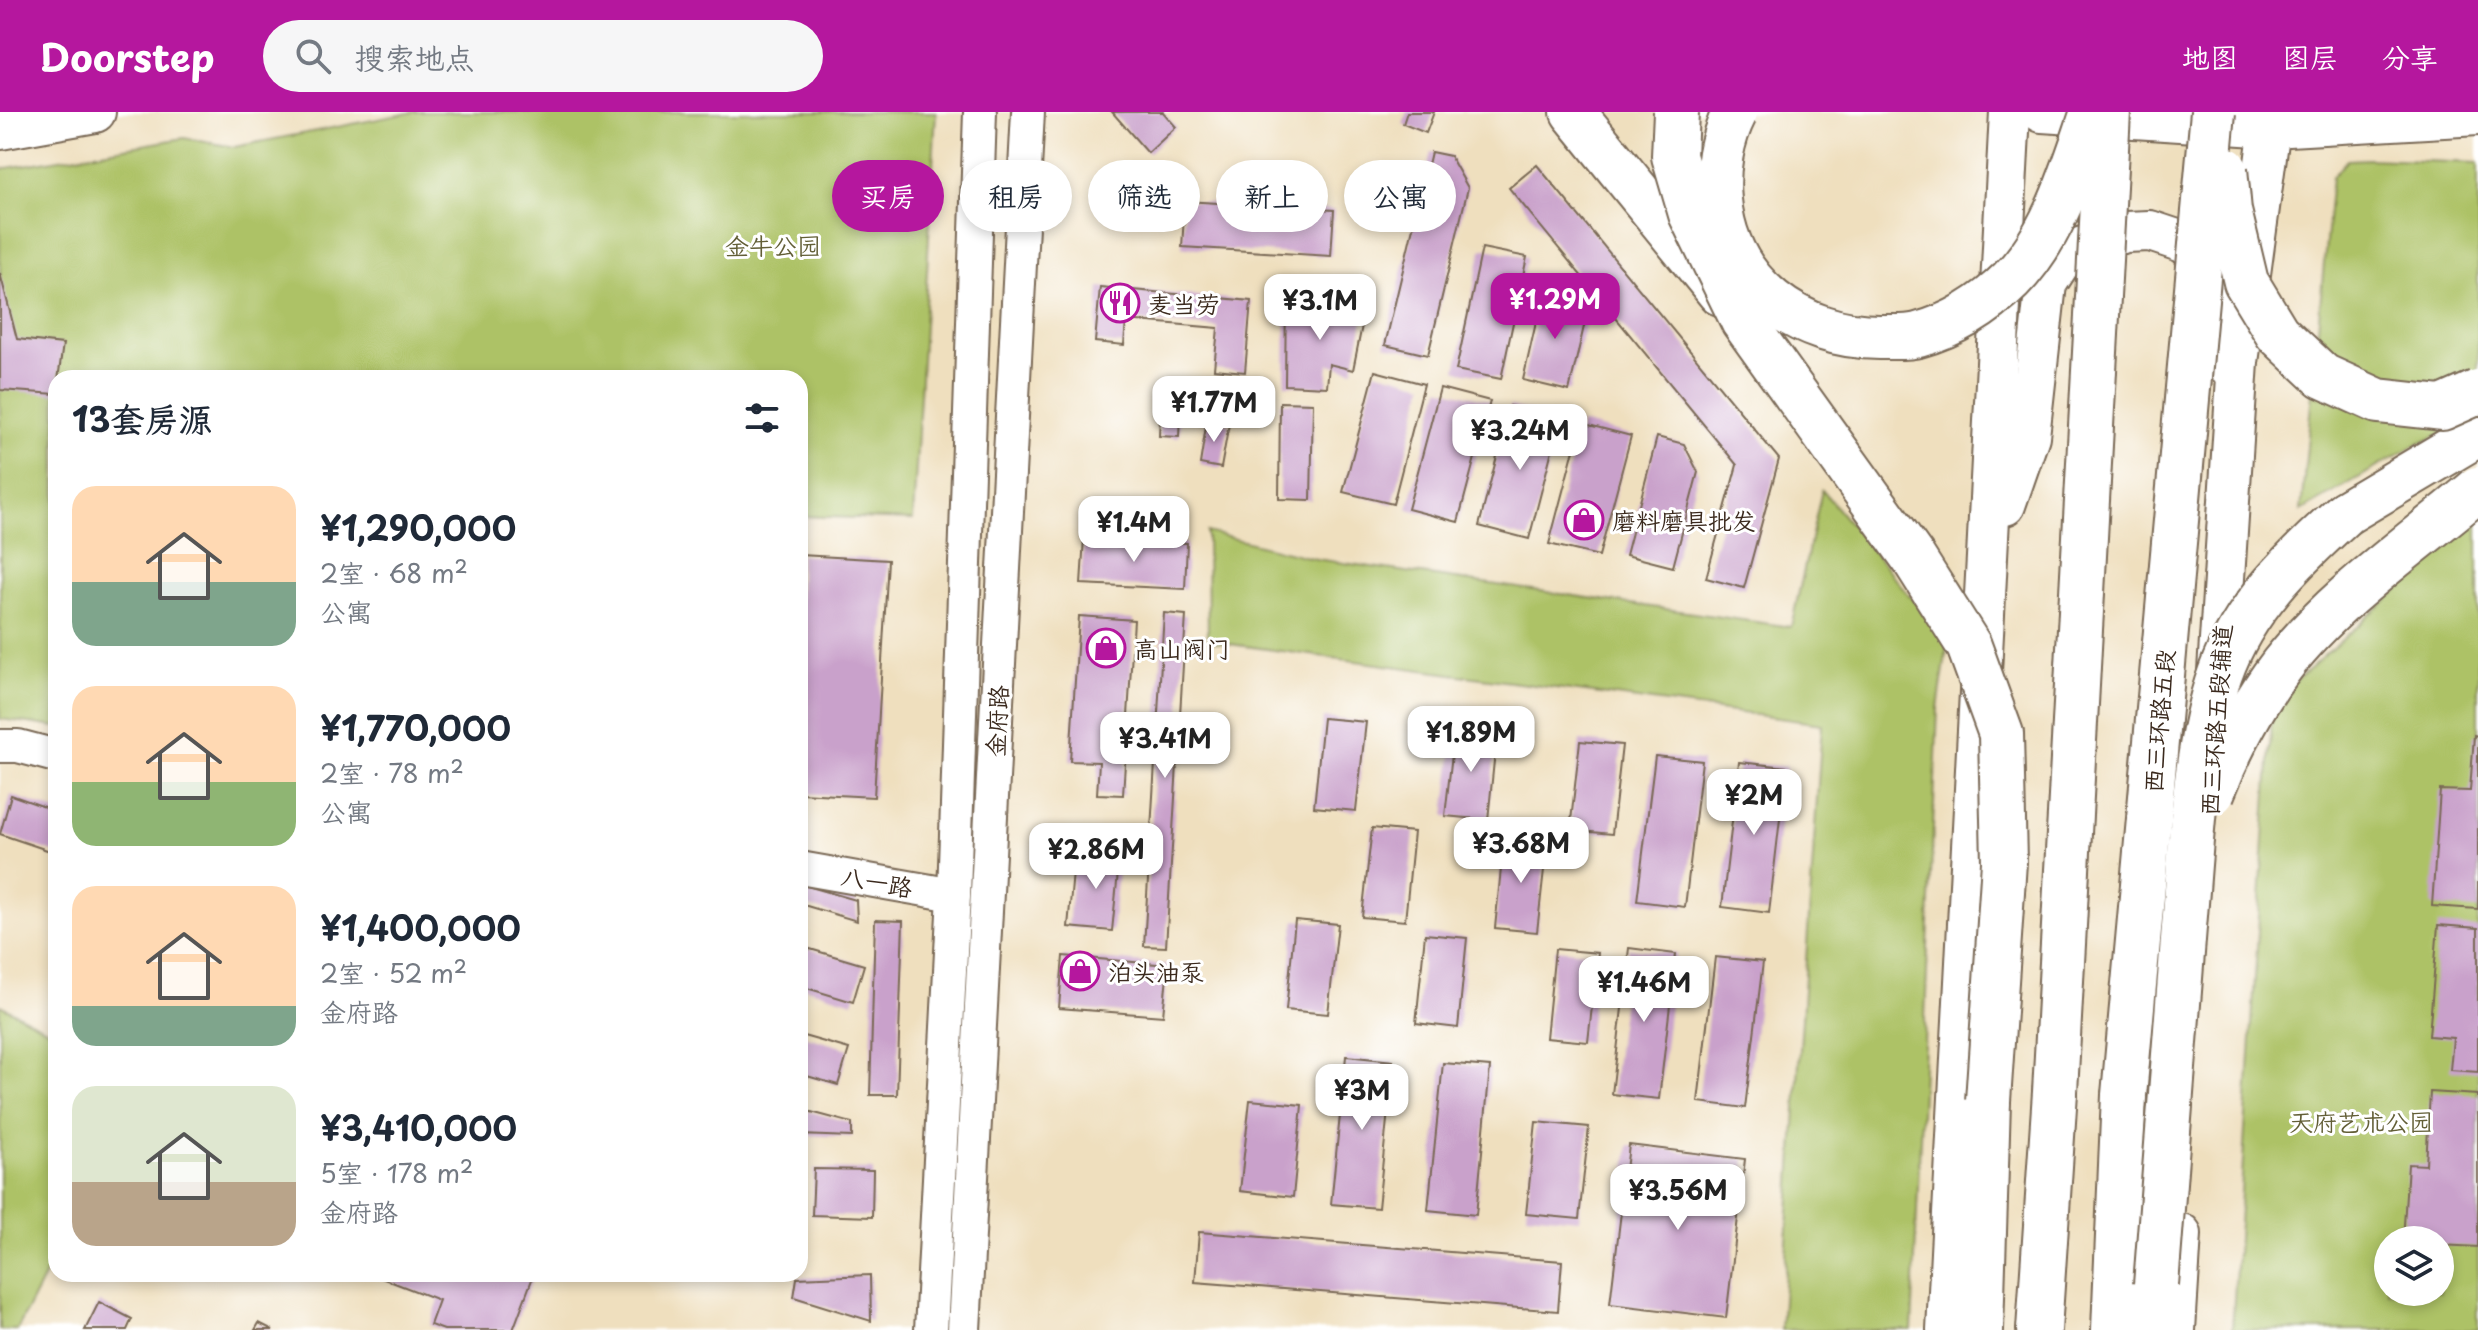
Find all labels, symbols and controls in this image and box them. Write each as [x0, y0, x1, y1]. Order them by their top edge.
search box [263, 20, 823, 92]
text: Doorstep [40, 28, 215, 85]
icon: search [291, 34, 335, 78]
text: 搜索地点 [355, 34, 475, 79]
text: 地图 [2182, 35, 2238, 78]
text: 图层 [2282, 35, 2338, 78]
text: 分享 [2382, 35, 2438, 78]
chip: 买房 [832, 160, 944, 232]
chip: 租房 [960, 160, 1072, 232]
chip: 筛选 [1088, 160, 1200, 232]
chip: 新上 [1216, 160, 1328, 232]
chip: 公寓 [1344, 160, 1456, 232]
park label: 金牛公园 [725, 227, 821, 263]
pin: ¥1.29M [1490, 273, 1620, 341]
pin: ¥3.1M [1264, 274, 1376, 342]
text: ¥1.29M [1509, 279, 1601, 318]
text: ¥3.1M [1282, 280, 1358, 319]
restaurant icon: 麦当劳 [1099, 282, 1141, 324]
place label: 麦当劳 [1148, 285, 1220, 321]
pin: ¥1.77M [1149, 376, 1279, 444]
text: ¥1.77M [1170, 382, 1258, 421]
text: 13套房源 [72, 392, 213, 444]
icon: filters [740, 396, 784, 440]
pin: ¥3.24M [1455, 404, 1585, 472]
text: ¥3.24M [1470, 410, 1570, 449]
pin: ¥1.4M [1078, 496, 1190, 564]
shop icon: 磨料磨具批发 [1563, 499, 1605, 541]
text: ¥1,290,000 [320, 501, 516, 553]
text: ¥1.4M [1096, 502, 1172, 541]
place label: 磨料磨具批发 [1612, 502, 1756, 538]
icon: home [136, 518, 232, 614]
text: 2室 · 68 m² [320, 553, 468, 592]
text: 公寓 [320, 592, 372, 631]
street label: 西三环路五段辅道 [2190, 623, 2240, 817]
shop icon: 高山阀门 [1085, 627, 1127, 669]
place label: 高山阀门 [1134, 630, 1230, 666]
street label: 西三环路五段 [2134, 648, 2182, 794]
street label: 金府路 [976, 684, 1016, 758]
text: ¥1,770,000 [320, 701, 511, 753]
pin: ¥1.89M [1406, 706, 1536, 774]
pin: ¥3.41M [1100, 712, 1230, 780]
text: ¥1.89M [1426, 712, 1516, 751]
icon: home [136, 718, 232, 814]
text: ¥3.41M [1118, 718, 1212, 757]
text: 2室 · 78 m² [320, 753, 464, 792]
pin: ¥2M [1715, 769, 1793, 837]
text: ¥2M [1725, 775, 1783, 814]
text: 公寓 [320, 792, 372, 831]
pin: ¥3.68M [1456, 817, 1586, 885]
pin: ¥2.86M [1031, 823, 1161, 891]
text: ¥3.68M [1472, 823, 1570, 862]
text: ¥2.86M [1047, 829, 1145, 868]
street label: 八一路 [838, 857, 916, 905]
text: ¥1,400,000 [320, 901, 521, 953]
icon: home [136, 918, 232, 1014]
shop icon: 泊头油泵 [1059, 950, 1101, 992]
text: 2室 · 52 m² [320, 953, 467, 992]
place label: 泊头油泵 [1108, 953, 1204, 989]
pin: ¥1.46M [1579, 956, 1709, 1024]
text: ¥1.46M [1597, 962, 1691, 1001]
text: 金府路 [320, 992, 398, 1031]
pin: ¥3M [1323, 1064, 1401, 1132]
text: ¥3M [1333, 1070, 1391, 1109]
text: ¥3,410,000 [320, 1101, 517, 1153]
park label: 天府艺术公园 [2289, 1103, 2433, 1139]
icon: home [136, 1118, 232, 1214]
text: 5室 · 178 m² [320, 1153, 474, 1192]
pin: ¥3.56M [1613, 1164, 1743, 1232]
text: ¥3.56M [1628, 1170, 1728, 1209]
text: 金府路 [320, 1192, 398, 1231]
map controls [2374, 1226, 2454, 1306]
button: layers [2374, 1226, 2454, 1306]

